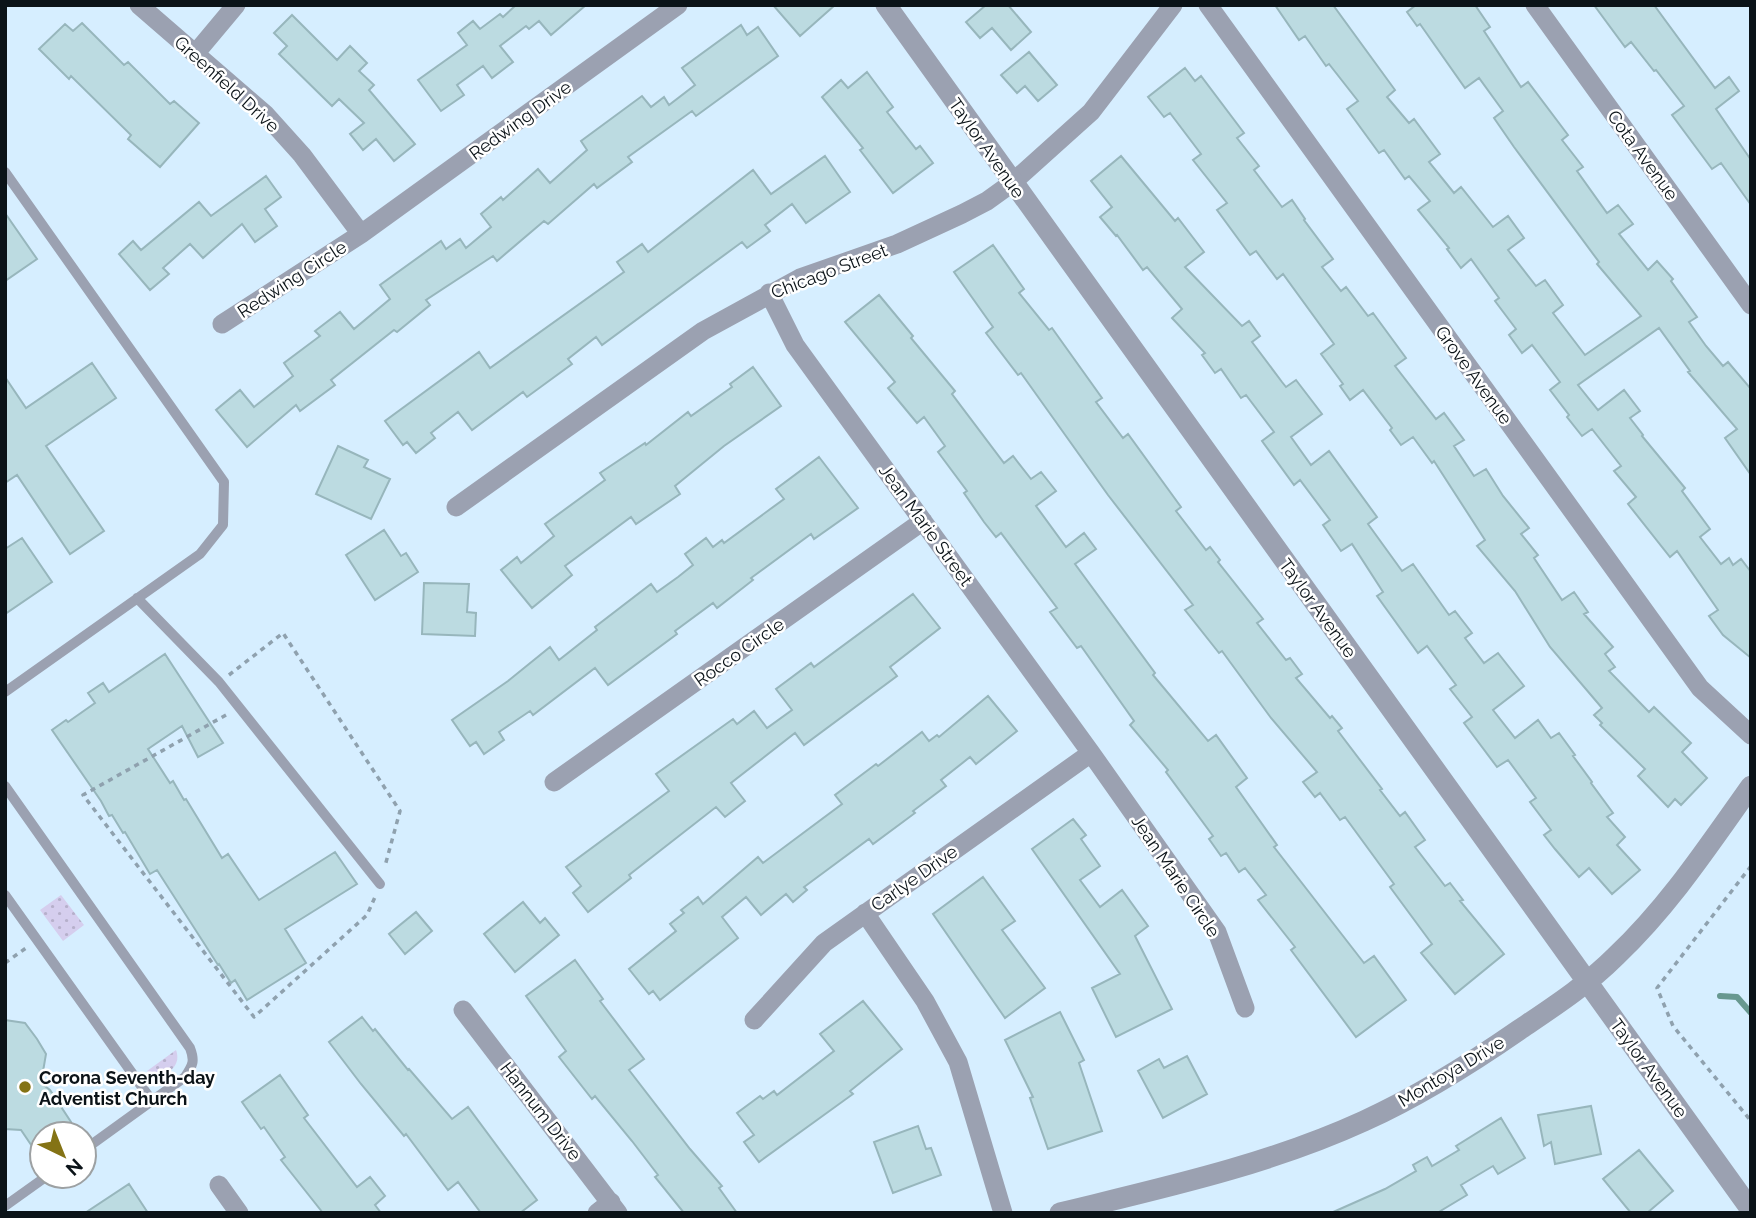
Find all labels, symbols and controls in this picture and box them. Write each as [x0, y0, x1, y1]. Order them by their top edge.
street label: Greenfield Drive [170, 31, 284, 137]
street label: Redwing Drive [465, 76, 575, 164]
street label: Taylor Avenue [945, 94, 1029, 202]
street label: Cota Avenue [1603, 106, 1683, 204]
street label: Redwing Circle [234, 236, 351, 322]
street label: Chicago Street [768, 239, 890, 303]
street label: Grove Avenue [1431, 322, 1517, 429]
street label: Jean Marie Street [875, 460, 977, 590]
street label: Taylor Avenue [1275, 554, 1361, 662]
street label: Rocco Circle [690, 613, 788, 691]
street label: Jean Marie Circle [1127, 811, 1225, 941]
street label: Carlye Drive [867, 840, 962, 915]
street label: Taylor Avenue [1606, 1014, 1692, 1122]
street label: Montoya Drive [1394, 1031, 1508, 1111]
street label: Hannum Drive [496, 1058, 586, 1165]
place label: Corona Seventh-day Adventist Church [39, 1067, 215, 1109]
marker: Corona Seventh-day Adventist Church [17, 1079, 33, 1095]
north arrow [28, 1120, 98, 1190]
text: N [62, 1154, 87, 1180]

